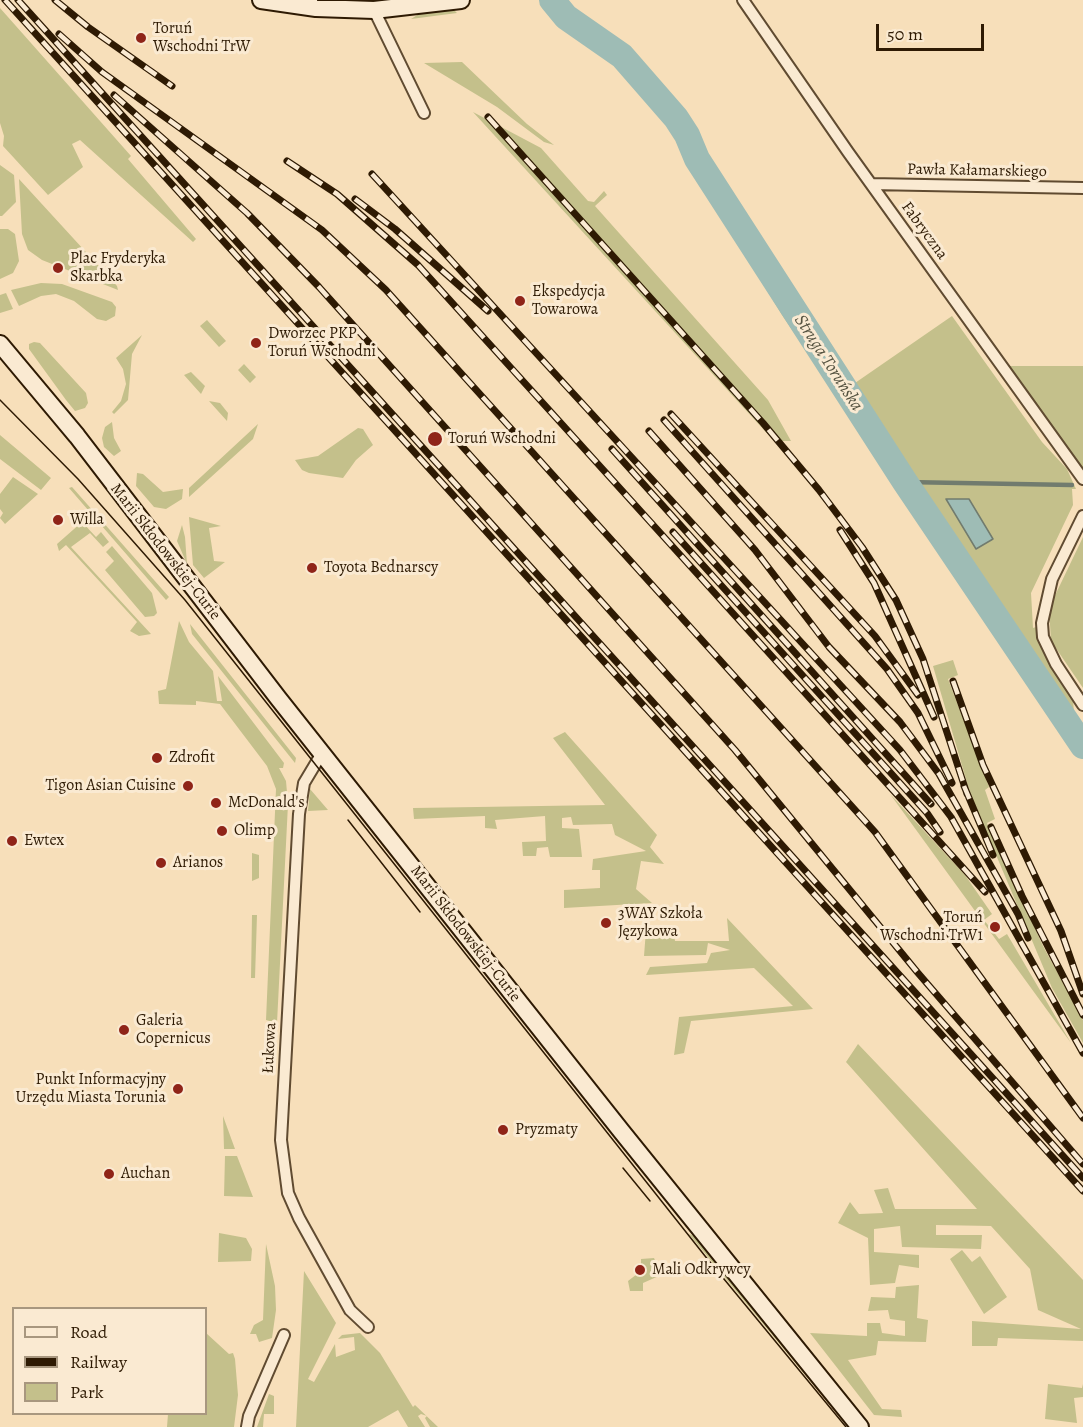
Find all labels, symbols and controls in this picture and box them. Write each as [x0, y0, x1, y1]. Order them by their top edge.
scale bar [879, 12, 987, 50]
place label: Toruń Wschodni TrW [153, 19, 251, 57]
text: 50 m [887, 22, 923, 46]
marker: Toruń Wschodni TrW [134, 31, 148, 45]
street label: Pawła Kałamarskiego [907, 160, 1047, 182]
street label: Fabryczna [897, 198, 951, 264]
place label: Plac Fryderyka Skarbka [70, 249, 166, 287]
marker: Plac Fryderyka Skarbka [51, 261, 65, 275]
place label: Ekspedycja Towarowa [532, 282, 605, 320]
marker: Ekspedycja Towarowa [513, 294, 527, 308]
water label: Struga Toruńska [789, 311, 867, 415]
place label: Dworzec PKP Toruń Wschodni [268, 324, 376, 362]
marker: Dworzec PKP Toruń Wschodni [249, 336, 263, 350]
place label: Toruń Wschodni [448, 429, 556, 449]
marker: Toruń Wschodni [426, 430, 444, 448]
street label: Marii Skłodowskiej-Curie [106, 480, 224, 624]
place label: Willa [70, 510, 104, 530]
marker: Willa [51, 513, 65, 527]
place label: Toyota Bednarscy [324, 558, 438, 578]
marker: Toyota Bednarscy [305, 561, 319, 575]
place label: Zdrofit [169, 748, 215, 768]
marker: Zdrofit [150, 751, 164, 765]
place label: Tigon Asian Cuisine [46, 776, 176, 796]
marker: Tigon Asian Cuisine [181, 779, 195, 793]
place label: McDonald's [228, 793, 305, 813]
marker: McDonald's [209, 796, 223, 810]
place label: Olimp [234, 821, 275, 841]
marker: Olimp [215, 824, 229, 838]
place label: Ewtex [24, 831, 64, 851]
marker: Ewtex [5, 834, 19, 848]
place label: Arianos [173, 853, 223, 873]
marker: Arianos [154, 856, 168, 870]
street label: Marii Skłodowskiej-Curie [406, 862, 524, 1006]
place label: 3WAY Szkoła Językowa [618, 904, 703, 942]
place label: Toruń Wschodni TrW1 [880, 908, 983, 946]
marker: 3WAY Szkoła Językowa [599, 916, 613, 930]
marker: Toruń Wschodni TrW1 [988, 920, 1002, 934]
place label: Galeria Copernicus [136, 1011, 211, 1049]
street label: Łukowa [259, 1022, 281, 1074]
marker: Galeria Copernicus [117, 1023, 131, 1037]
place label: Punkt Informacyjny Urzędu Miasta Torunia [15, 1070, 166, 1108]
marker: Punkt Informacyjny Urzędu Miasta Torunia [171, 1082, 185, 1096]
place label: Pryzmaty [515, 1120, 578, 1140]
marker: Pryzmaty [496, 1123, 510, 1137]
place label: Auchan [121, 1164, 170, 1184]
marker: Auchan [102, 1167, 116, 1181]
place label: Mali Odkrywcy [652, 1260, 750, 1280]
marker: Mali Odkrywcy [633, 1263, 647, 1277]
legend [12, 1307, 207, 1415]
text: Road [70, 1320, 107, 1344]
text: Railway [70, 1350, 127, 1374]
text: Park [70, 1380, 104, 1404]

